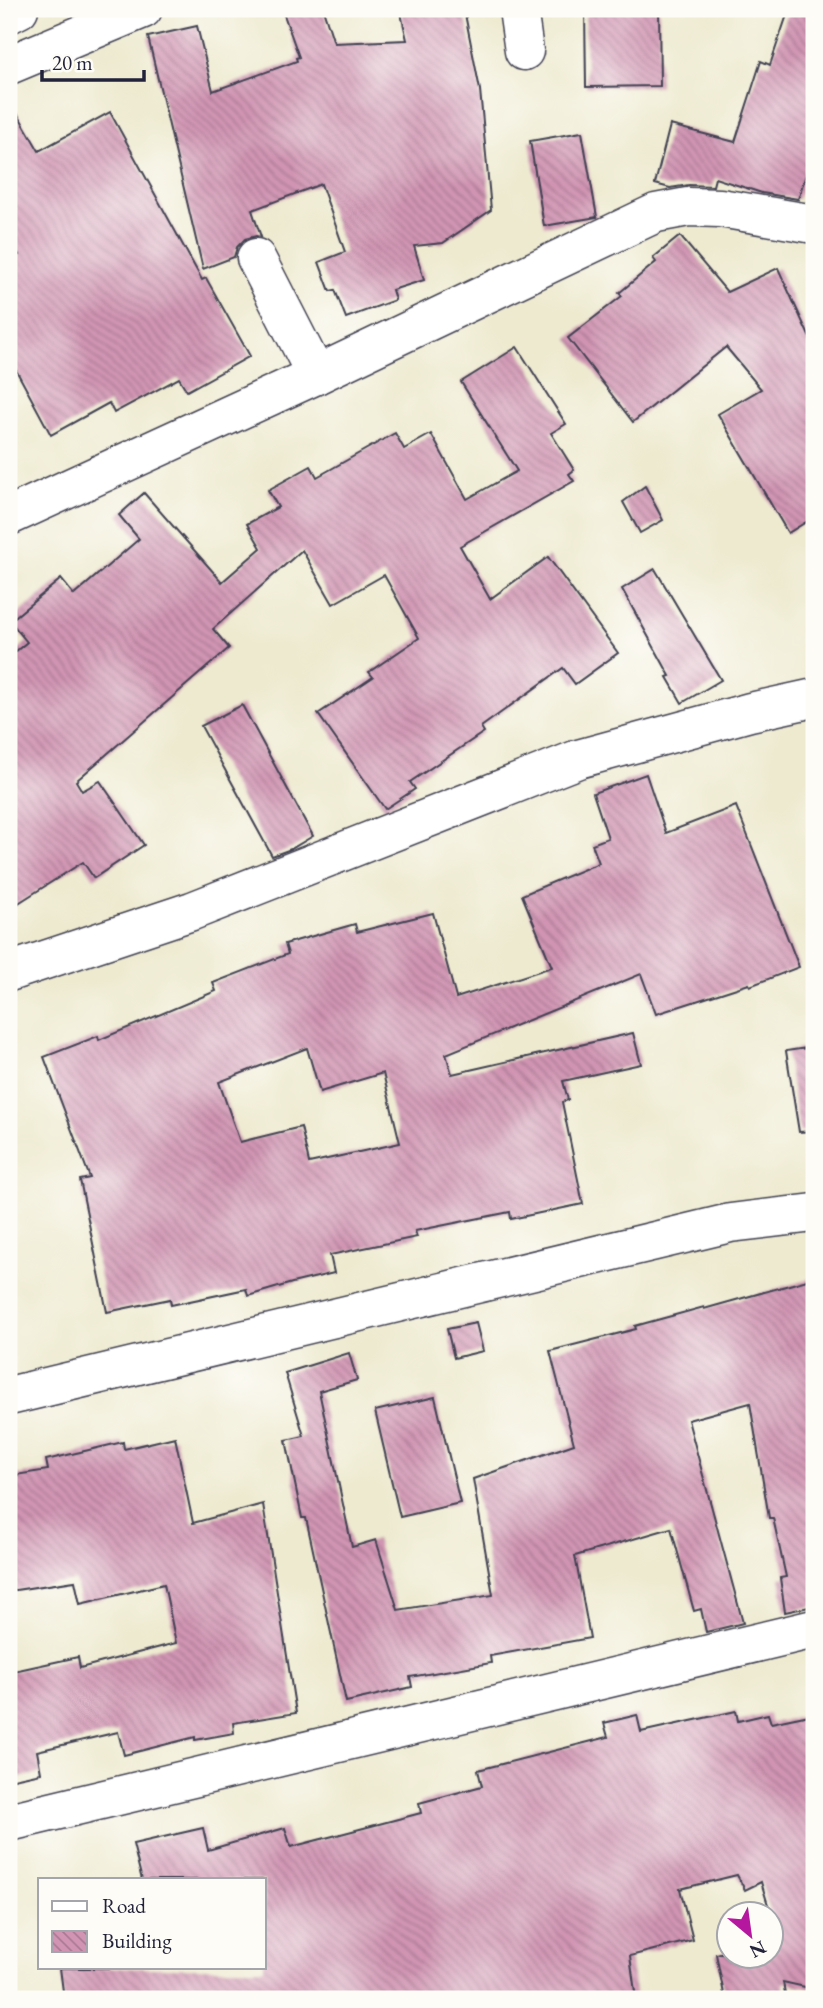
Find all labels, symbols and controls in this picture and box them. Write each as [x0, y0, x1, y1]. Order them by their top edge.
scale bar [42, 38, 144, 82]
text: 20 m [52, 49, 93, 76]
legend [38, 1878, 266, 1969]
text: Road [102, 1892, 146, 1919]
north arrow [714, 1899, 784, 1969]
text: Building [102, 1927, 172, 1954]
text: N [745, 1935, 771, 1964]

